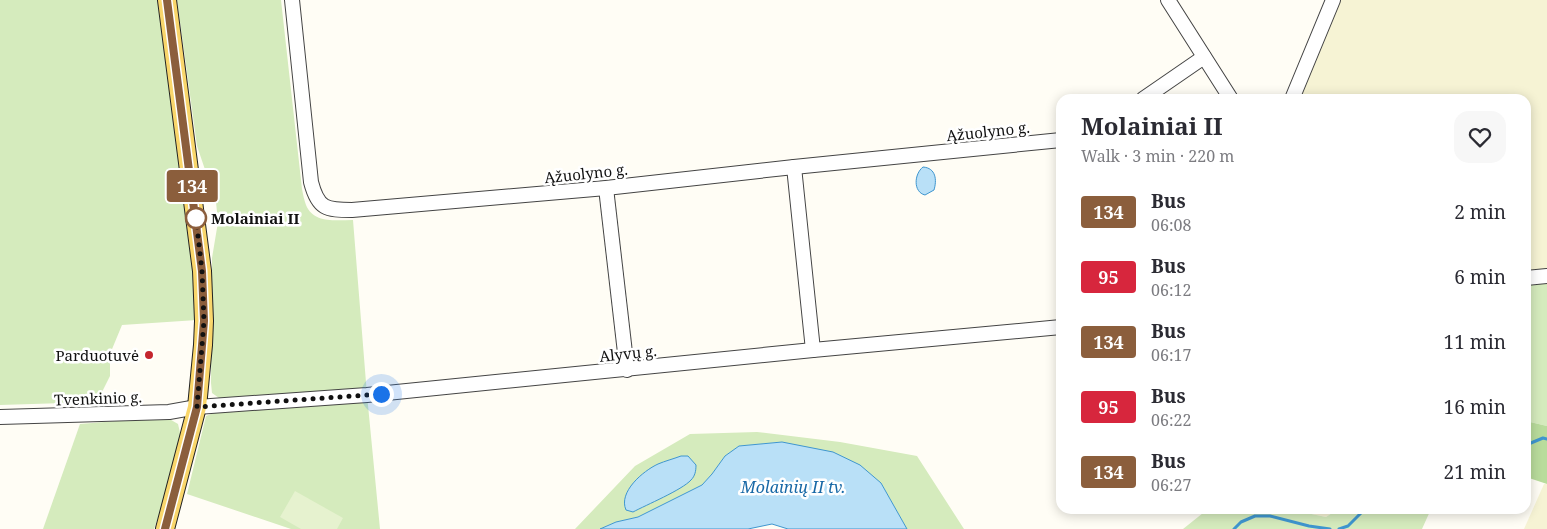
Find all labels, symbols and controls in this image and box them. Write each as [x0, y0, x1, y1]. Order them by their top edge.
text: Molainiai II [1081, 109, 1223, 142]
button: heart [1454, 111, 1506, 163]
street label: Ąžuolyno g. [945, 117, 1031, 145]
text: Walk · 3 min · 220 m [1081, 145, 1234, 167]
street label: Ąžuolyno g. [543, 159, 629, 187]
line badge: 134 [163, 170, 221, 202]
text: 134 [177, 174, 207, 198]
text: Bus [1151, 188, 1186, 214]
text: 2 min [1454, 199, 1506, 225]
text: 134 [1093, 200, 1124, 224]
marker: Molainiai II [185, 207, 207, 229]
place label: Molainiai II [211, 208, 300, 228]
text: 06:08 [1151, 214, 1191, 236]
text: Bus [1151, 253, 1186, 279]
text: 6 min [1454, 264, 1506, 290]
text: 95 [1098, 265, 1119, 289]
text: 06:12 [1151, 279, 1191, 301]
text: Bus [1151, 318, 1186, 344]
text: 11 min [1444, 329, 1506, 355]
text: 134 [1093, 330, 1124, 354]
street label: Alyvų g. [598, 340, 658, 366]
text: 06:17 [1151, 344, 1191, 366]
place label: Parduotuvė [56, 345, 139, 365]
marker: Parduotuvė [143, 349, 155, 361]
your location [369, 382, 394, 407]
text: Bus [1151, 383, 1186, 409]
street label: Tvenkinio g. [54, 386, 142, 410]
text: 16 min [1444, 394, 1506, 420]
text: 95 [1098, 395, 1119, 419]
text: 06:22 [1151, 409, 1191, 431]
text: Bus [1151, 448, 1186, 474]
text: 21 min [1444, 459, 1506, 485]
text: 134 [1093, 460, 1124, 484]
text: 06:27 [1151, 474, 1191, 496]
water label: Molainių II tv. [740, 476, 845, 498]

